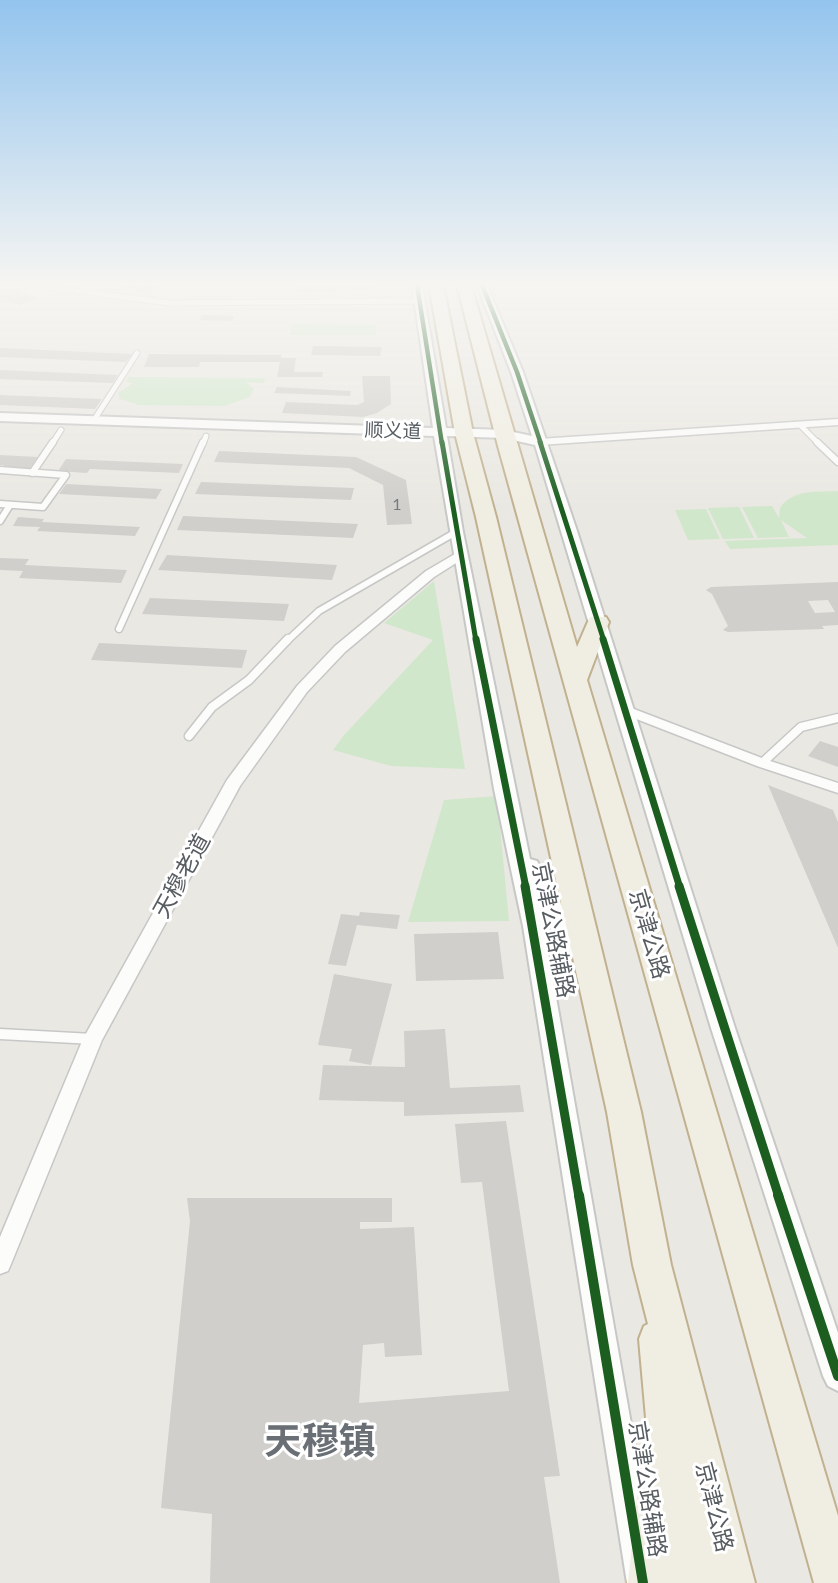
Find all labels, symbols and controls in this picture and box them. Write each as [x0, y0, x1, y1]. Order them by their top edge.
street label: 顺义道 [364, 419, 422, 443]
house number: 1 [392, 495, 402, 515]
street label: 天穆老道 [148, 829, 216, 923]
street label: 京津公路辅路 [526, 860, 580, 1000]
street label: 京津公路 [623, 886, 675, 982]
street label: 京津公路辅路 [623, 1419, 671, 1559]
district label: 天穆镇 [265, 1420, 375, 1464]
street label: 京津公路 [689, 1459, 739, 1555]

